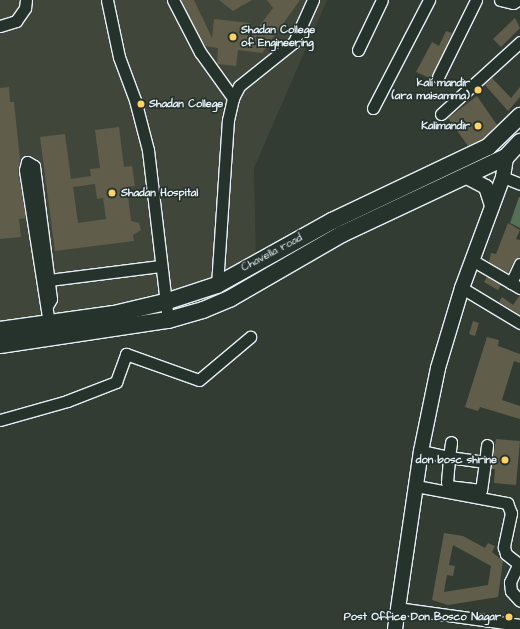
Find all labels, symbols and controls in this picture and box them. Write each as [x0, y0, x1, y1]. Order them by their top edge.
place label: Shadan College of Engineering [241, 24, 315, 50]
marker: Shadan College of Engineering [228, 32, 238, 42]
place label: kali mandir (ara maisamma) [392, 77, 470, 103]
marker: kali mandir (ara maisamma) [473, 85, 483, 95]
place label: Shadan College [149, 97, 223, 111]
marker: Shadan College [136, 99, 146, 109]
place label: Kalimandir [421, 119, 470, 133]
marker: Kalimandir [473, 121, 483, 131]
place label: Shadan Hospital [121, 186, 198, 200]
marker: Shadan Hospital [106, 187, 118, 199]
street label: Chavella road [239, 231, 305, 275]
place label: don bosc shrine [416, 453, 497, 467]
marker: don bosc shrine [500, 455, 510, 465]
place label: Post Office Don Bosco Nagar [344, 610, 501, 624]
marker: Post Office Don Bosco Nagar [504, 612, 514, 622]

